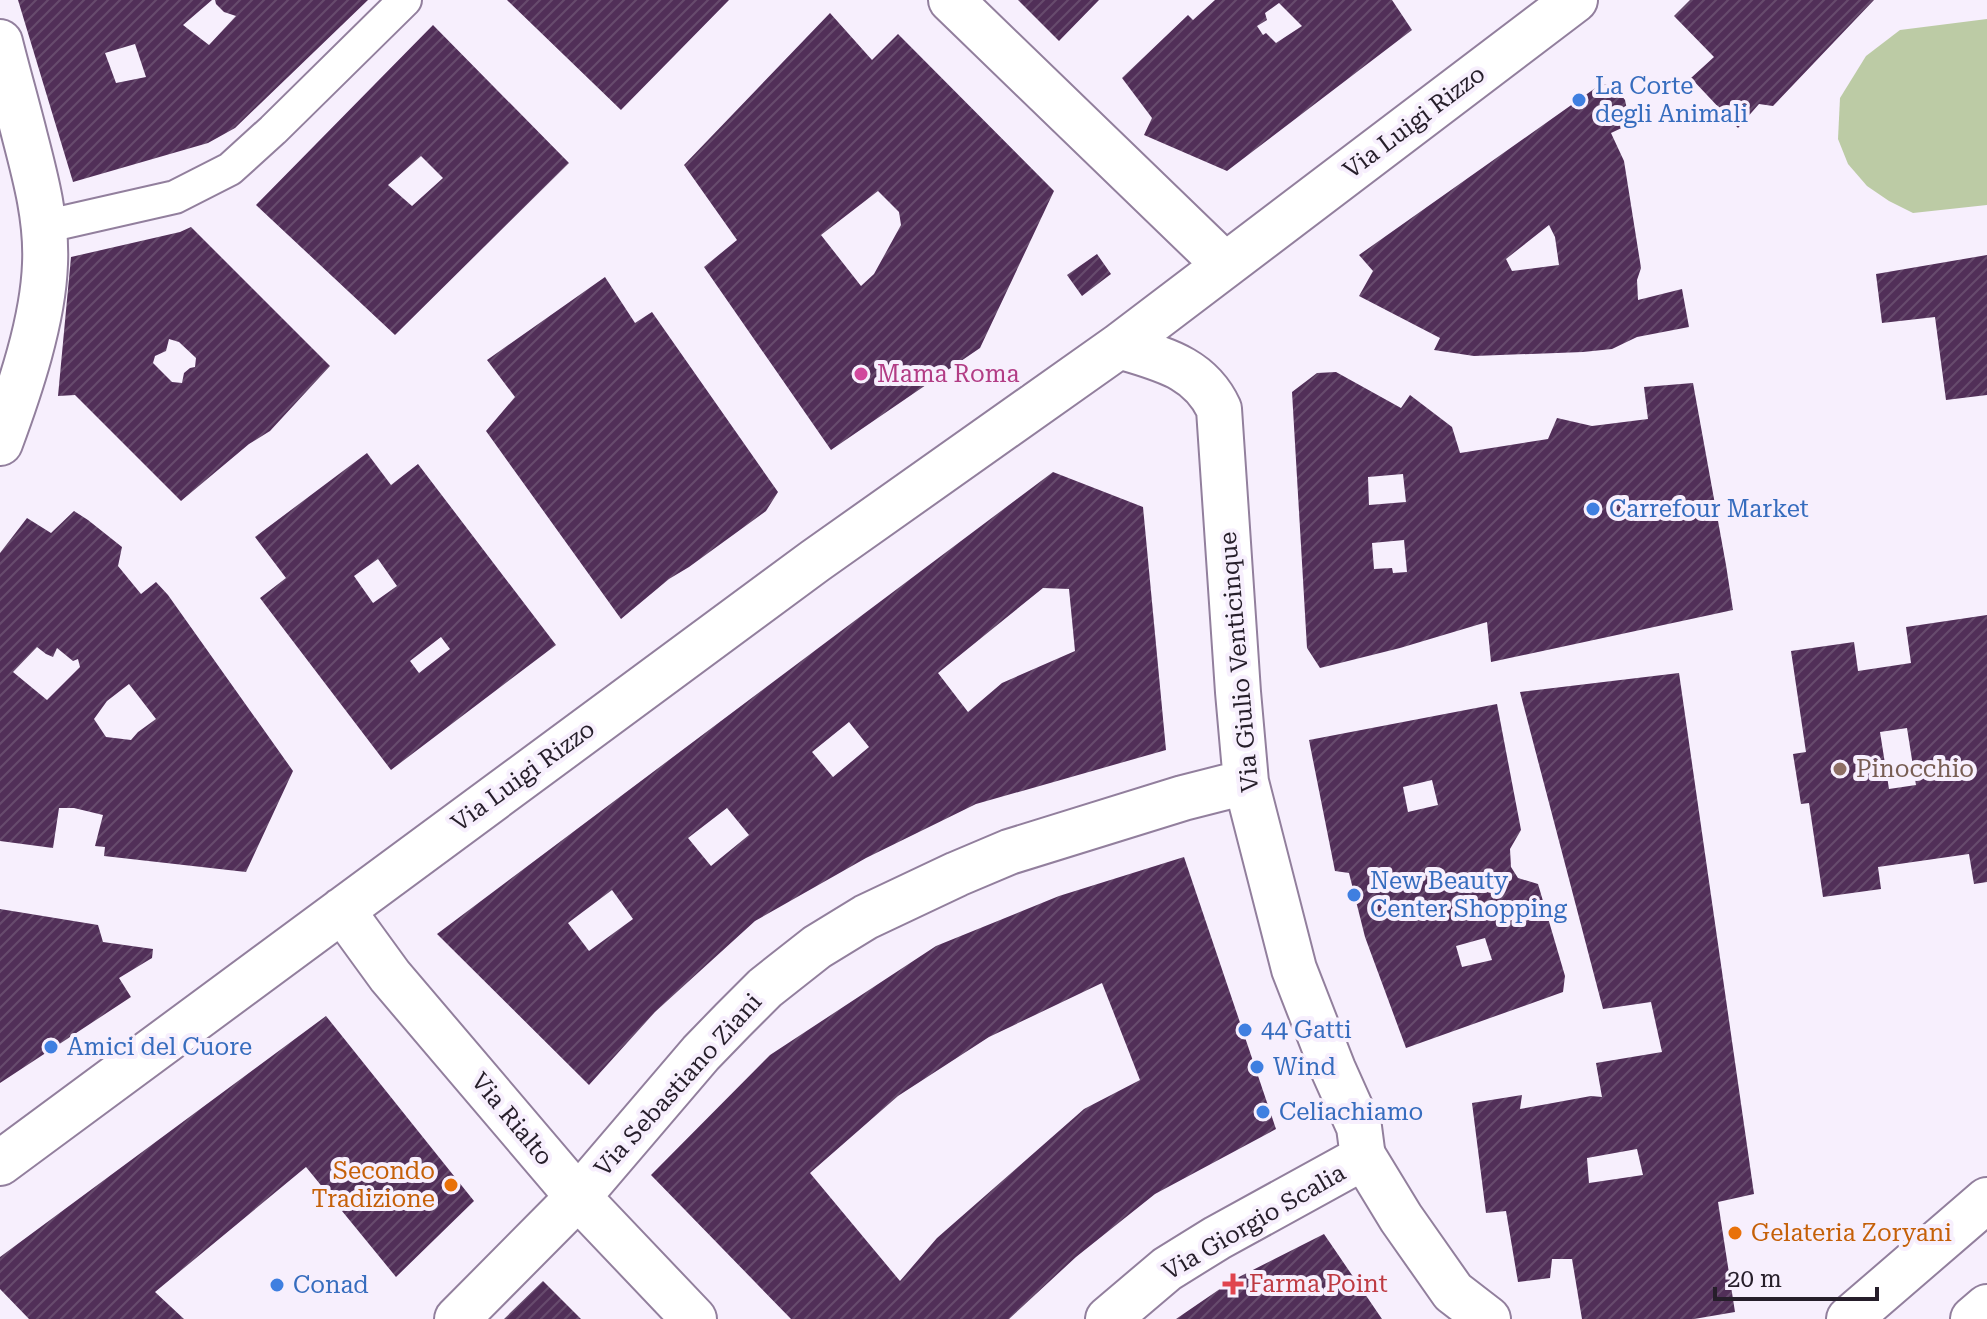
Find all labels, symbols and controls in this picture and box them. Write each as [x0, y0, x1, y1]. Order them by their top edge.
street label: Via Luigi Rizzo [1338, 60, 1490, 184]
place label: La Corte degli Animali [1595, 72, 1748, 128]
marker: La Corte degli Animali [1570, 91, 1588, 109]
place label: Mama Roma [877, 360, 1020, 388]
marker: Mama Roma [852, 365, 870, 383]
place label: Carrefour Market [1609, 495, 1809, 523]
marker: Carrefour Market [1584, 500, 1602, 518]
street label: Via Giulio Venticinque [1214, 531, 1264, 793]
street label: Via Luigi Rizzo [446, 715, 600, 837]
place label: Pinocchio [1856, 755, 1974, 783]
marker: Pinocchio [1831, 760, 1849, 778]
place label: New Beauty Center Shopping [1370, 867, 1568, 923]
marker: New Beauty Center Shopping [1345, 886, 1363, 904]
street label: Via Sebastiano Ziani [589, 988, 768, 1182]
place label: 44 Gatti [1261, 1016, 1352, 1044]
marker: 44 Gatti [1236, 1021, 1254, 1039]
place label: Amici del Cuore [67, 1033, 252, 1061]
marker: Amici del Cuore [42, 1038, 60, 1056]
place label: Wind [1273, 1053, 1336, 1081]
marker: Wind [1248, 1058, 1266, 1076]
street label: Via Rialto [465, 1067, 559, 1171]
place label: Celiachiamo [1279, 1098, 1423, 1126]
marker: Celiachiamo [1254, 1103, 1272, 1121]
place label: Secondo Tradizione [311, 1157, 435, 1213]
street label: Via Giorgio Scalia [1158, 1158, 1350, 1286]
marker: Secondo Tradizione [442, 1176, 460, 1194]
place label: Gelateria Zoryani [1751, 1219, 1952, 1247]
marker: Gelateria Zoryani [1726, 1224, 1744, 1242]
scale bar [1715, 1251, 1877, 1301]
text: 20 m [1727, 1265, 1782, 1293]
place label: Farma Point [1249, 1270, 1388, 1298]
place label: Conad [293, 1271, 369, 1299]
marker: Farma Point [1224, 1275, 1242, 1293]
marker: Conad [268, 1276, 286, 1294]

